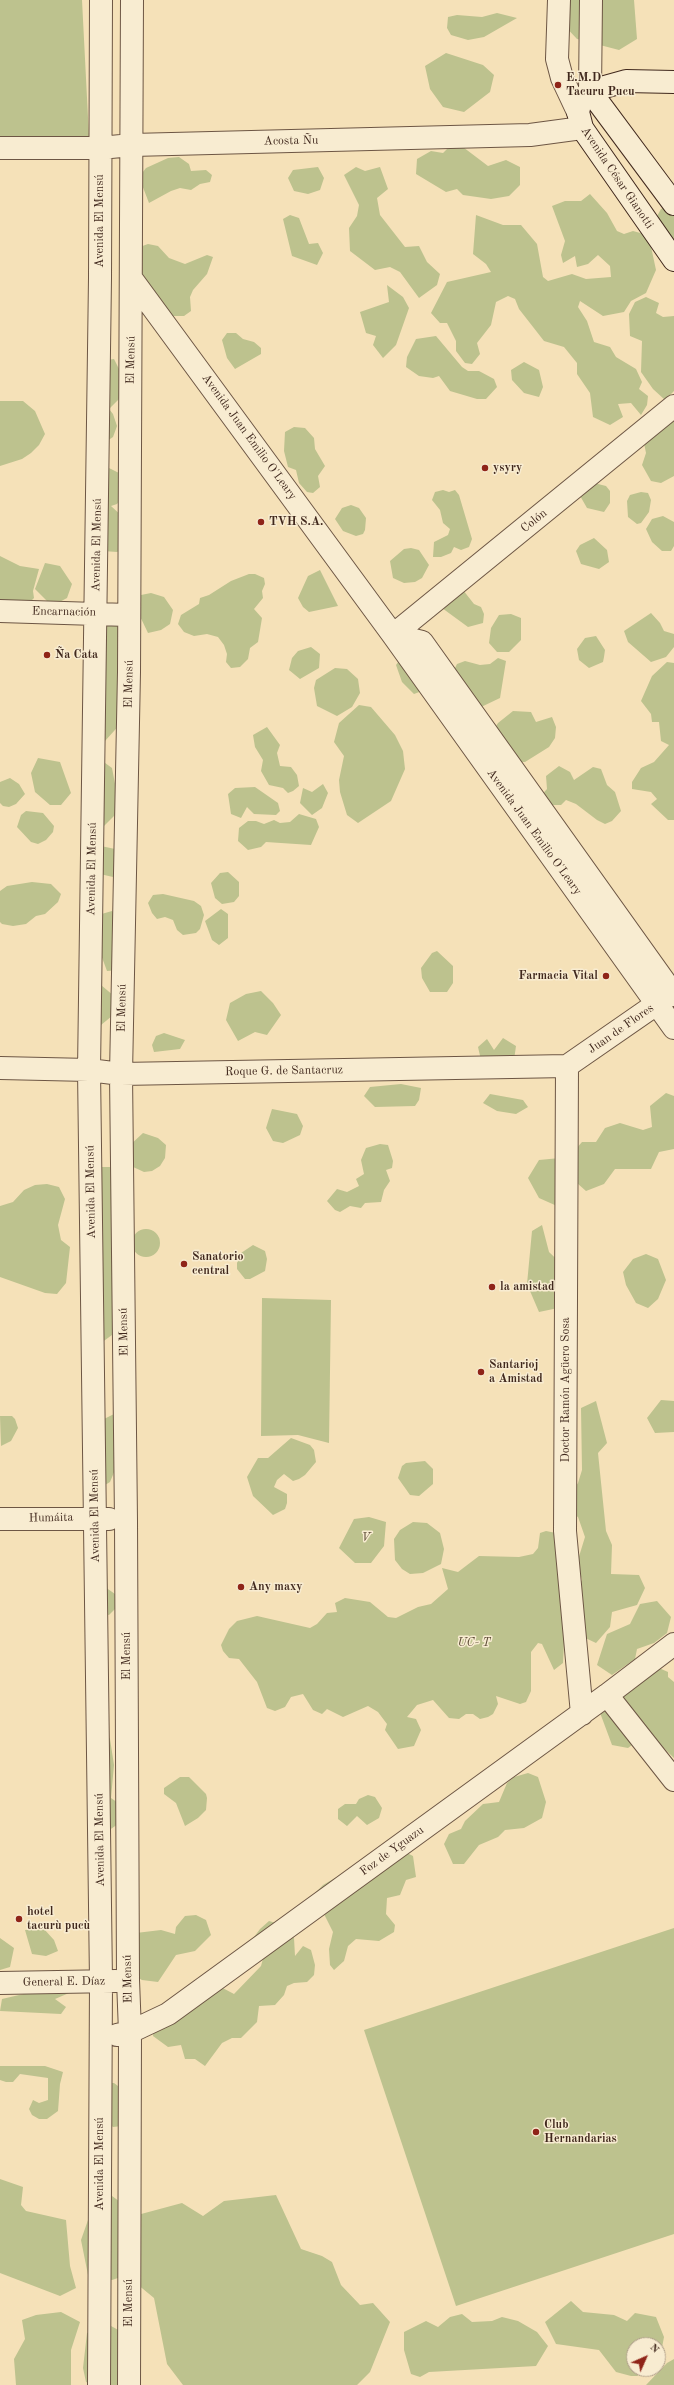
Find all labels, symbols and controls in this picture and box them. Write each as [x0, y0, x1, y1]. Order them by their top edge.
place label: E.M.D Tacuru Pucu [566, 71, 635, 99]
marker: E.M.D Tacuru Pucu [553, 80, 563, 90]
street label: Avenida César Gianotti [578, 124, 656, 232]
street label: Acosta Ñu [264, 133, 318, 149]
street label: Avenida El Mensú [93, 174, 107, 268]
street label: El Mensú [123, 336, 139, 384]
street label: Avenida Juan Emilio O'Leary [198, 371, 300, 503]
place label: ysyry [493, 461, 522, 475]
marker: ysyry [480, 463, 490, 473]
street label: Avenida El Mensú [89, 498, 105, 592]
street label: Colón [518, 506, 550, 536]
place label: TVH S.A. [269, 515, 323, 529]
marker: TVH S.A. [256, 517, 266, 527]
street label: Encarnación [32, 604, 96, 620]
place label: Ña Cata [55, 648, 98, 662]
marker: Ña Cata [42, 650, 52, 660]
street label: El Mensú [121, 660, 137, 708]
street label: Avenida Juan Emilio O'Leary [483, 766, 585, 898]
street label: Avenida El Mensú [84, 822, 100, 916]
place label: Farmacia Vital [519, 969, 598, 983]
marker: Farmacia Vital [601, 971, 611, 981]
street label: El Mensú [114, 984, 130, 1032]
street label: Juan de Flores [585, 1001, 657, 1057]
street label: Roque G. de Santacruz [225, 1063, 343, 1079]
street label: Avenida El Mensú [83, 1145, 99, 1239]
place label: Sanatorio central [192, 1250, 244, 1278]
marker: Sanatorio central [179, 1259, 189, 1269]
place label: la amistad [500, 1280, 554, 1294]
marker: la amistad [487, 1282, 497, 1292]
street label: El Mensú [116, 1308, 132, 1356]
street label: Doctor Ramón Agüero Sosa [559, 1317, 573, 1463]
place label: Santarioj a Amistad [489, 1358, 543, 1386]
marker: Santarioj a Amistad [476, 1367, 486, 1377]
street label: Avenida El Mensú [87, 1469, 103, 1563]
street label: Humáita [29, 1510, 73, 1526]
park label: V [361, 1531, 371, 1545]
place label: Any maxy [249, 1580, 303, 1594]
marker: Any maxy [236, 1582, 246, 1592]
street label: El Mensú [120, 1632, 134, 1680]
park label: UC- T [457, 1636, 491, 1650]
street label: Avenida El Mensú [92, 1793, 108, 1887]
street label: Foz de Yguazu [357, 1823, 427, 1879]
place label: hotel tacurù pucù [27, 1905, 90, 1933]
marker: hotel tacurù pucù [14, 1914, 24, 1924]
street label: El Mensú [120, 1955, 136, 2003]
street label: General E. Díaz [23, 1974, 105, 1990]
street label: Avenida El Mensú [93, 2117, 107, 2211]
place label: Club Hernandarias [544, 2118, 617, 2146]
marker: Club Hernandarias [531, 2127, 541, 2137]
street label: El Mensú [122, 2279, 136, 2327]
north arrow [626, 2337, 666, 2377]
text: N [647, 2342, 661, 2356]

